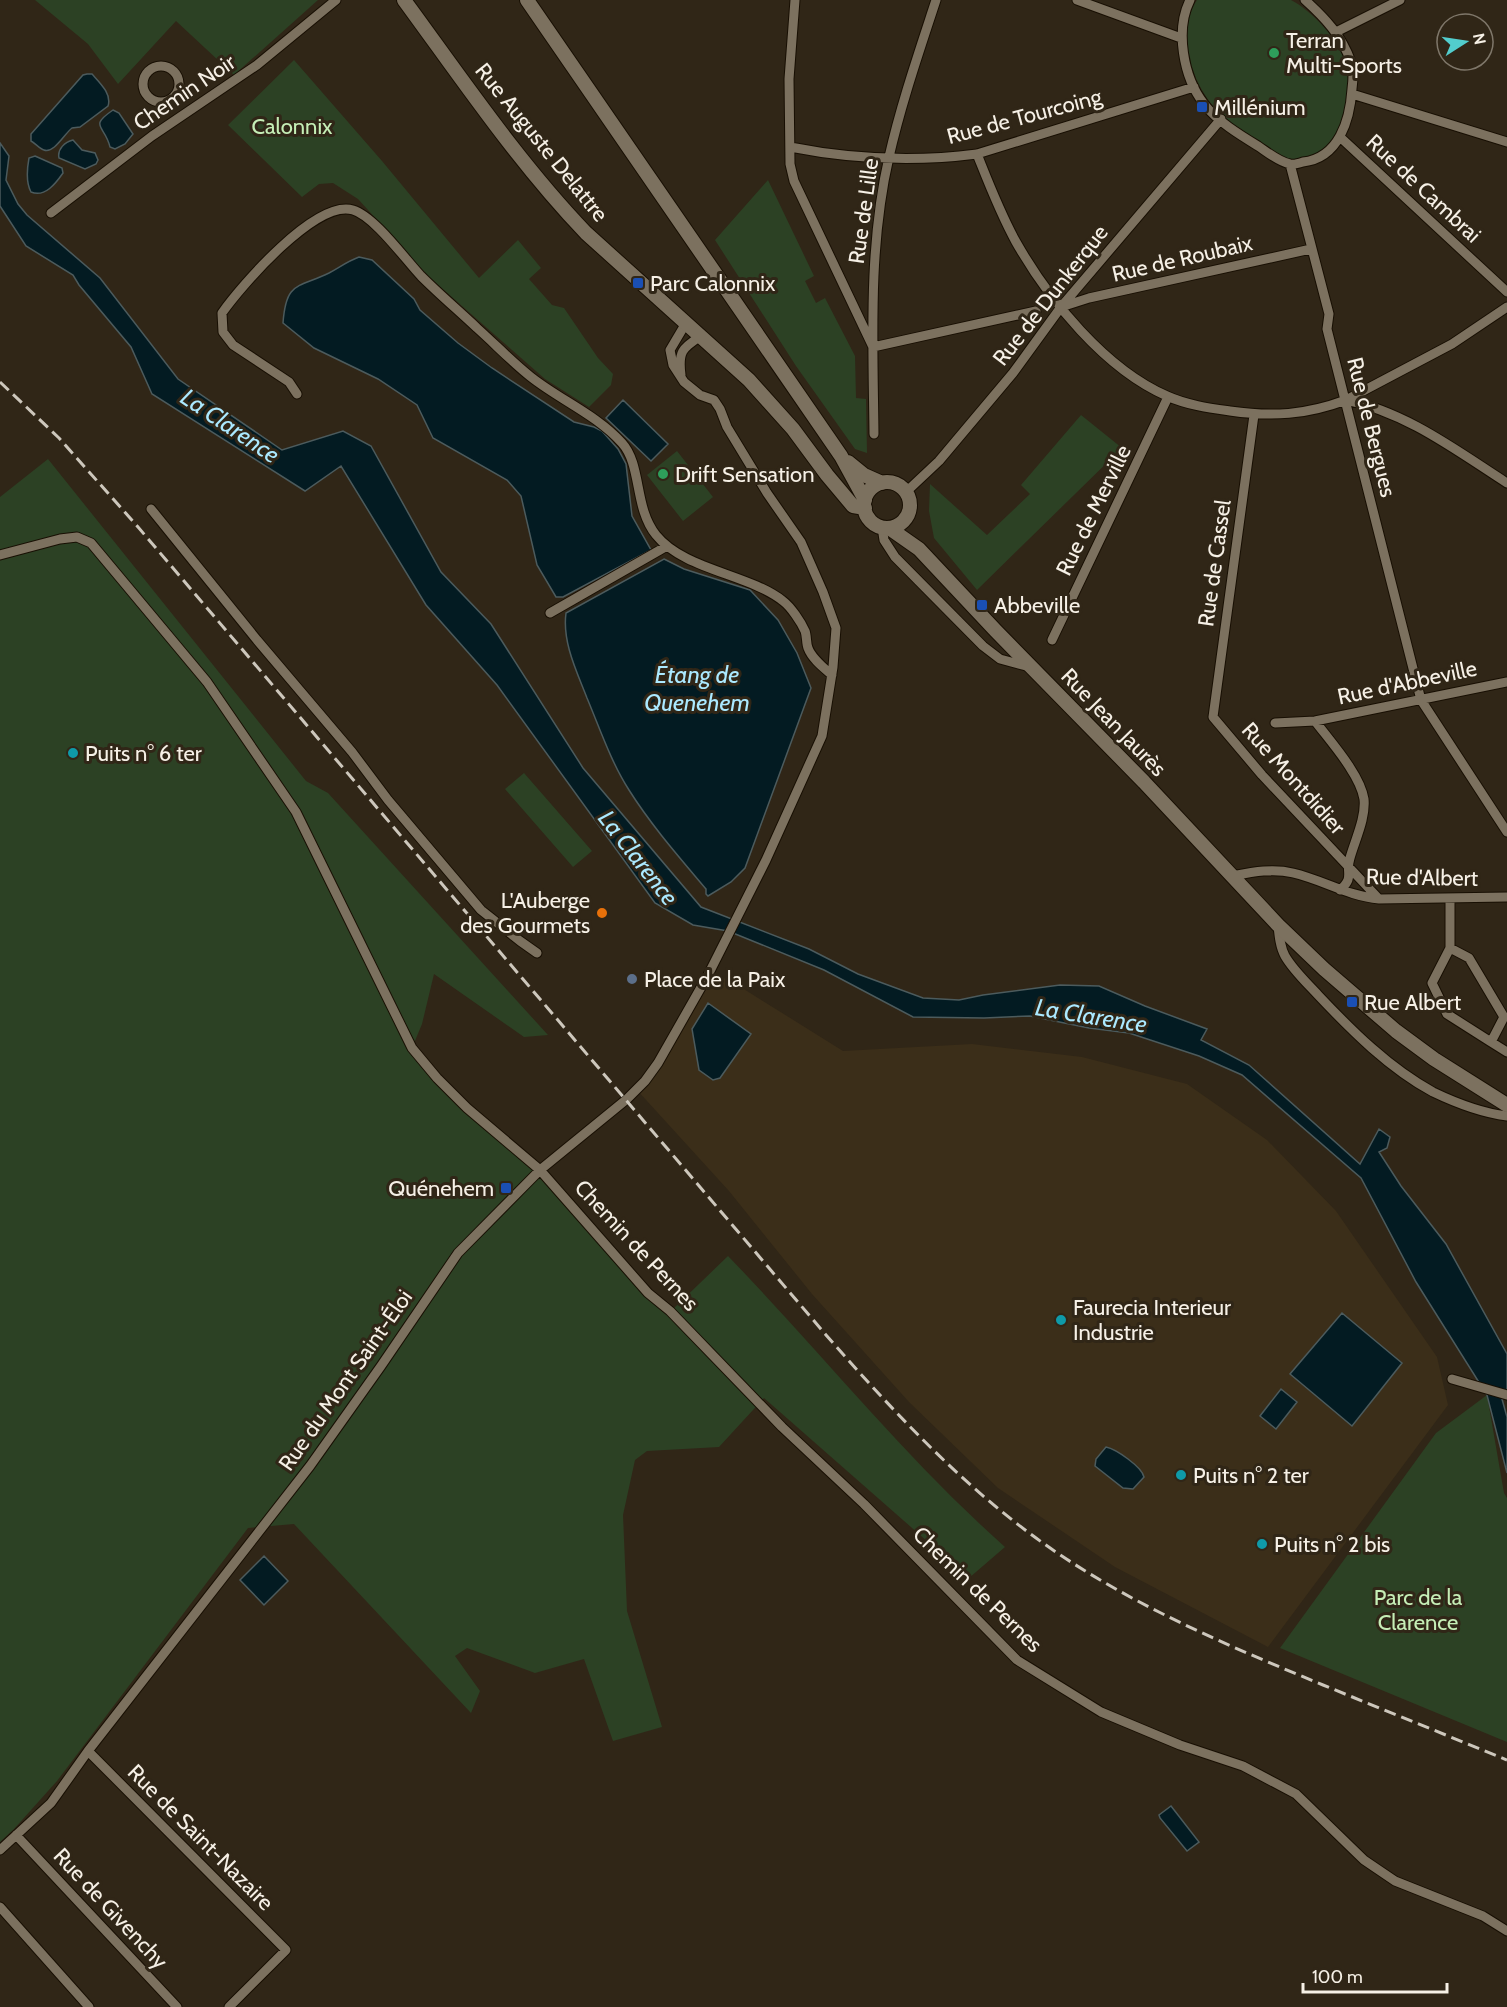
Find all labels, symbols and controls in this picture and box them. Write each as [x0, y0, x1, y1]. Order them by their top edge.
north arrow [1435, 12, 1495, 72]
place label: Terran Multi-Sports [1286, 27, 1402, 79]
text: N [1469, 31, 1490, 46]
marker: Terran Multi-Sports [1267, 46, 1281, 60]
street label: Chemin Noir [128, 49, 240, 136]
street label: Rue Auguste Delattre [469, 58, 614, 227]
street label: Rue de Tourcoing [944, 83, 1106, 150]
place label: Millénium [1214, 94, 1306, 121]
marker: Millénium [1195, 100, 1209, 114]
park label: Calonnix [252, 113, 333, 140]
street label: Rue de Cambrai [1361, 128, 1487, 248]
street label: Rue de Lille [843, 157, 884, 266]
street label: Rue de Dunkerque [987, 220, 1114, 371]
street label: Rue de Roubaix [1109, 229, 1256, 288]
place label: Parc Calonnix [650, 270, 776, 297]
marker: Parc Calonnix [631, 276, 645, 290]
street label: Rue de Bergues [1341, 354, 1402, 500]
water label: La Clarence [175, 382, 285, 469]
street label: Rue de Merville [1050, 440, 1137, 580]
place label: Drift Sensation [675, 461, 814, 488]
marker: Drift Sensation [656, 467, 670, 481]
street label: Rue de Cassel [1192, 497, 1237, 628]
place label: Abbeville [994, 592, 1080, 619]
marker: Abbeville [975, 598, 989, 612]
street label: Rue d'Abbeville [1335, 655, 1479, 710]
water label: Étang de Quenehem [644, 659, 750, 717]
street label: Rue Jean Jaurès [1055, 663, 1172, 782]
street label: Rue Montdidier [1236, 717, 1351, 840]
place label: Puits n° 6 ter [85, 740, 202, 767]
marker: Puits n° 6 ter [66, 746, 80, 760]
water label: La Clarence [592, 804, 684, 911]
street label: Rue d'Albert [1366, 863, 1479, 892]
place label: L'Auberge des Gourmets [460, 887, 590, 939]
marker: L'Auberge des Gourmets [595, 906, 609, 920]
place label: Place de la Paix [644, 966, 786, 993]
marker: Place de la Paix [625, 972, 639, 986]
place label: Rue Albert [1364, 989, 1462, 1016]
water label: La Clarence [1033, 992, 1149, 1039]
marker: Rue Albert [1345, 995, 1359, 1009]
street label: Chemin de Pernes [569, 1174, 704, 1317]
place label: Quénehem [388, 1175, 494, 1202]
marker: Quénehem [499, 1181, 513, 1195]
street label: Rue du Mont Saint-Éloi [273, 1285, 418, 1476]
place label: Faurecia Interieur Industrie [1073, 1294, 1231, 1346]
marker: Faurecia Interieur Industrie [1054, 1313, 1068, 1327]
place label: Puits n° 2 ter [1193, 1462, 1309, 1489]
marker: Puits n° 2 ter [1174, 1468, 1188, 1482]
street label: Chemin de Pernes [907, 1521, 1048, 1658]
place label: Puits n° 2 bis [1274, 1531, 1390, 1558]
marker: Puits n° 2 bis [1255, 1537, 1269, 1551]
park label: Parc de la Clarence [1374, 1584, 1463, 1636]
street label: Rue de Saint-Nazaire [122, 1759, 279, 1916]
street label: Rue de Givenchy [48, 1842, 173, 1974]
scale bar [1303, 1956, 1447, 1994]
text: 100 m [1312, 1966, 1363, 1988]

